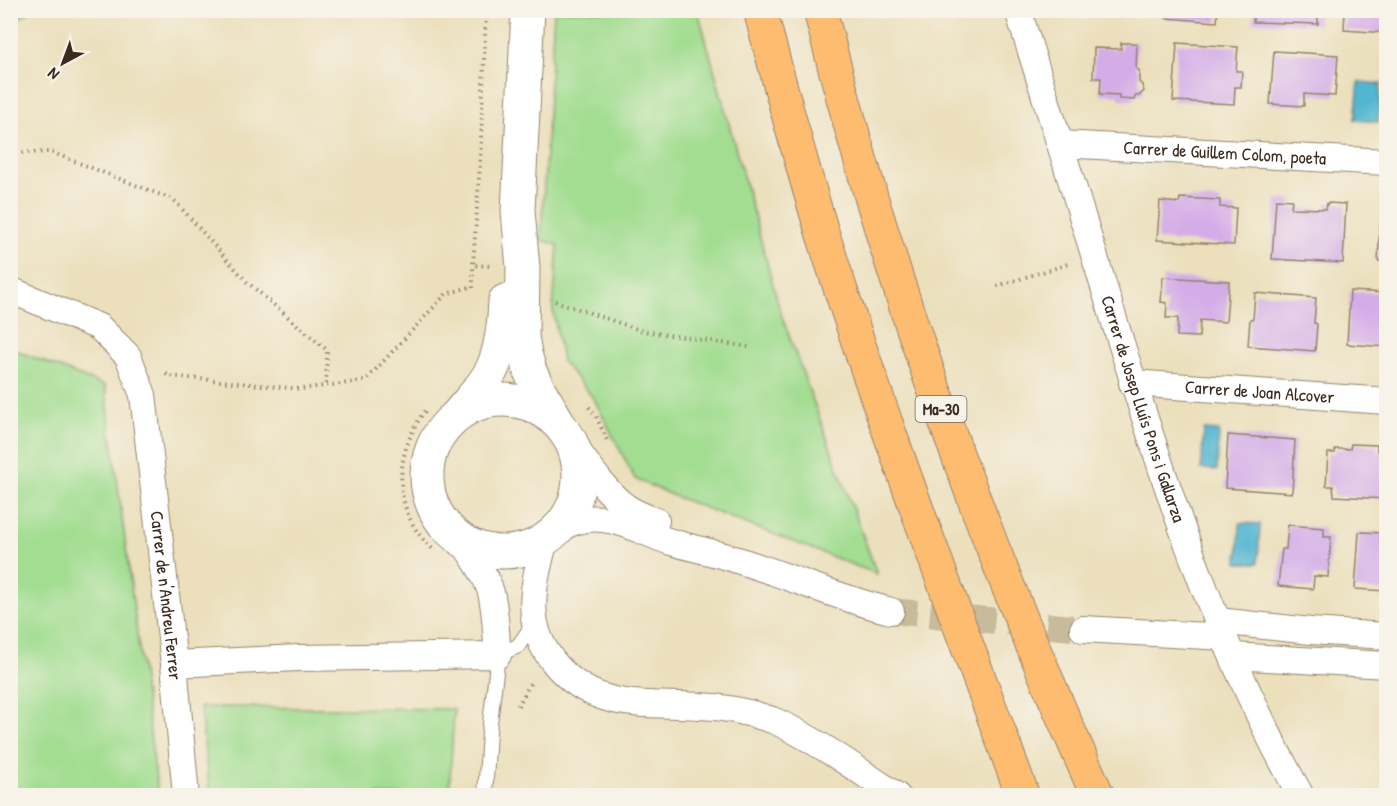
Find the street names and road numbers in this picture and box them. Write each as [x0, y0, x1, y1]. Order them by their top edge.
street label: Carrer de Guillem Colom, poeta [1123, 134, 1327, 171]
street label: Carrer de Josep Lluís Pons i Gallarza [1095, 292, 1192, 525]
street label: Carrer de Joan Alcover [1184, 374, 1335, 409]
road number: Ma-30 [916, 396, 966, 422]
street label: Carrer de n'Andreu Ferrer [144, 510, 188, 681]

